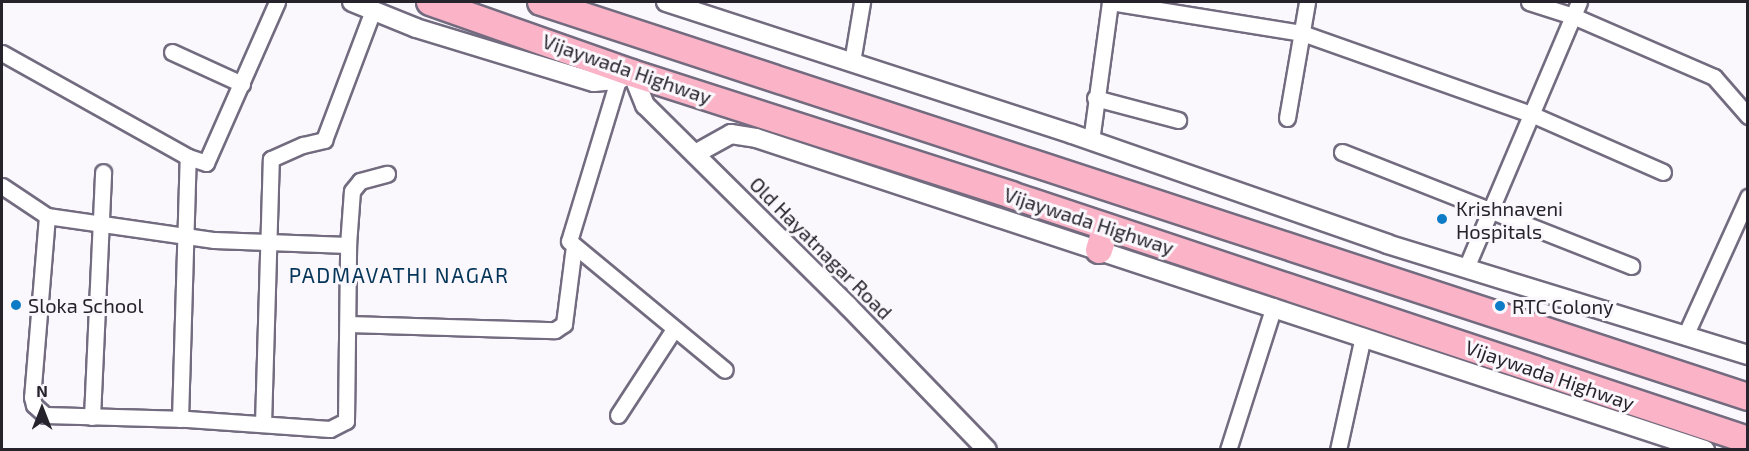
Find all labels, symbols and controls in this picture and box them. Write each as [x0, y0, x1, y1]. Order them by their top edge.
street label: Vijaywada Highway [539, 29, 715, 109]
street label: Old Hayatnagar Road [745, 172, 897, 324]
street label: Vijaywada Highway [1001, 182, 1177, 260]
place label: Krishnaveni Hospitals [1456, 196, 1563, 243]
marker: Krishnaveni Hospitals [1433, 210, 1451, 228]
district label: PADMAVATHI NAGAR [289, 262, 509, 288]
place label: Sloka School [28, 293, 143, 317]
place label: RTC Colony [1512, 294, 1614, 318]
marker: Sloka School [9, 298, 23, 312]
marker: RTC Colony [1493, 299, 1507, 313]
street label: Vijaywada Highway [1462, 335, 1638, 415]
north arrow [12, 379, 72, 439]
text: N [36, 381, 48, 400]

